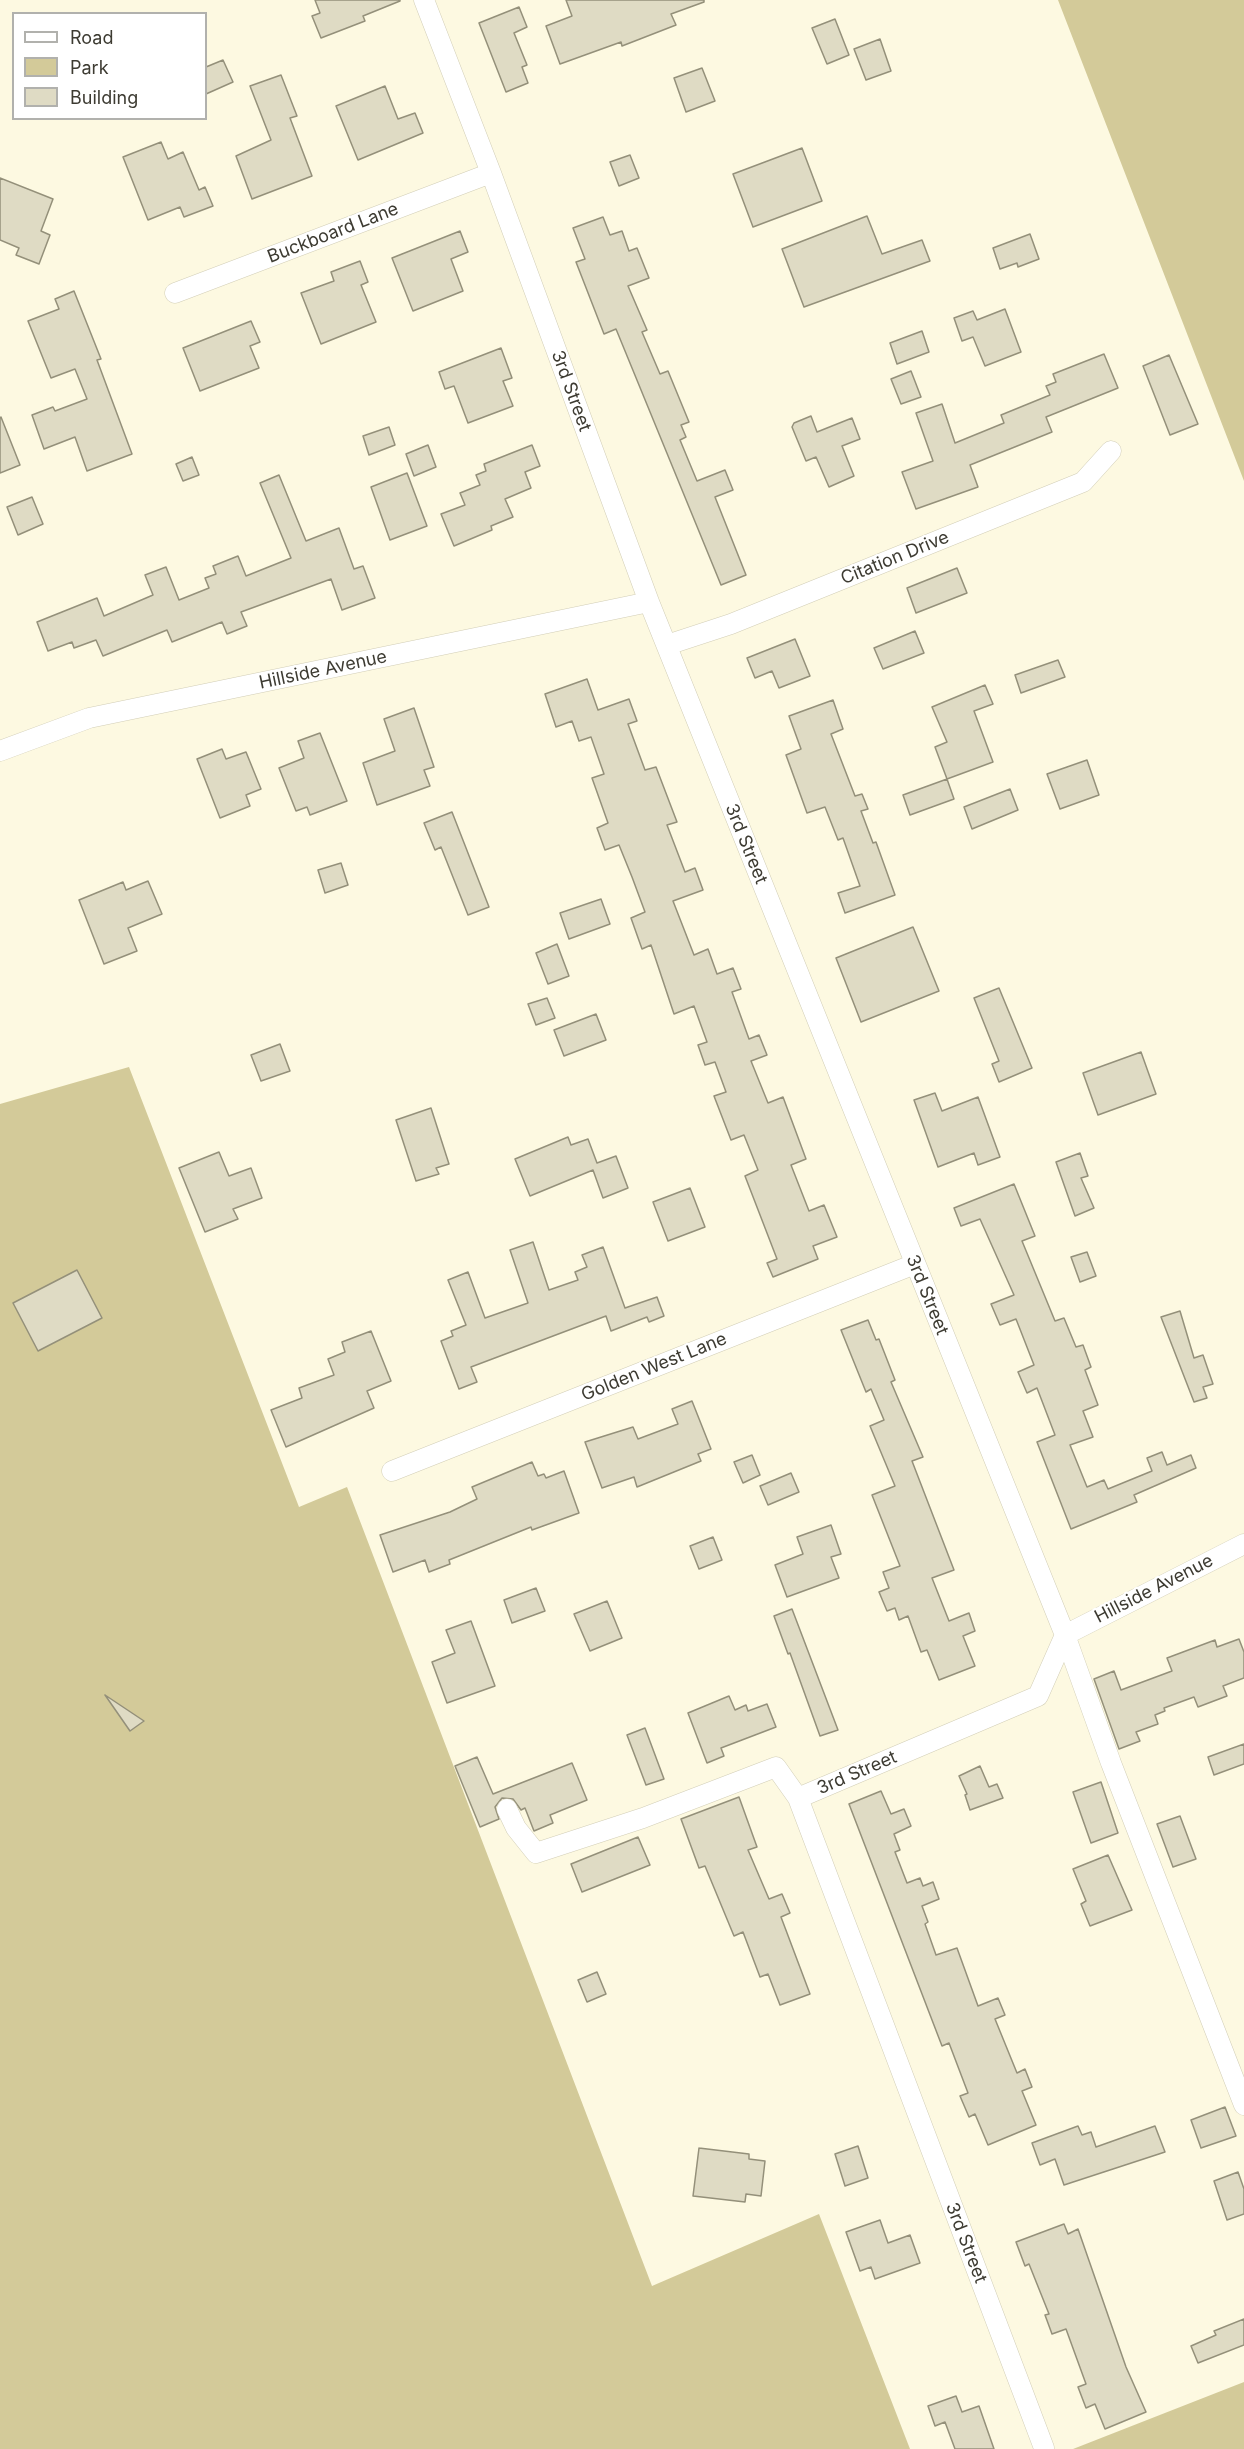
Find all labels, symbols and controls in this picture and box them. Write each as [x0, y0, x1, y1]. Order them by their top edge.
legend [12, 12, 207, 120]
text: Road [70, 27, 113, 48]
text: Park [70, 57, 109, 78]
text: Building [70, 87, 138, 108]
street label: Buckboard Lane [264, 198, 402, 268]
street label: 3rd Street [546, 348, 596, 434]
street label: Citation Drive [838, 526, 952, 590]
street label: Hillside Avenue [257, 646, 389, 694]
street label: 3rd Street [720, 801, 772, 887]
street label: 3rd Street [901, 1252, 953, 1338]
street label: Golden West Lane [578, 1328, 730, 1406]
street label: Hillside Avenue [1091, 1550, 1217, 1628]
street label: 3rd Street [814, 1747, 900, 1799]
street label: 3rd Street [941, 2200, 991, 2286]

